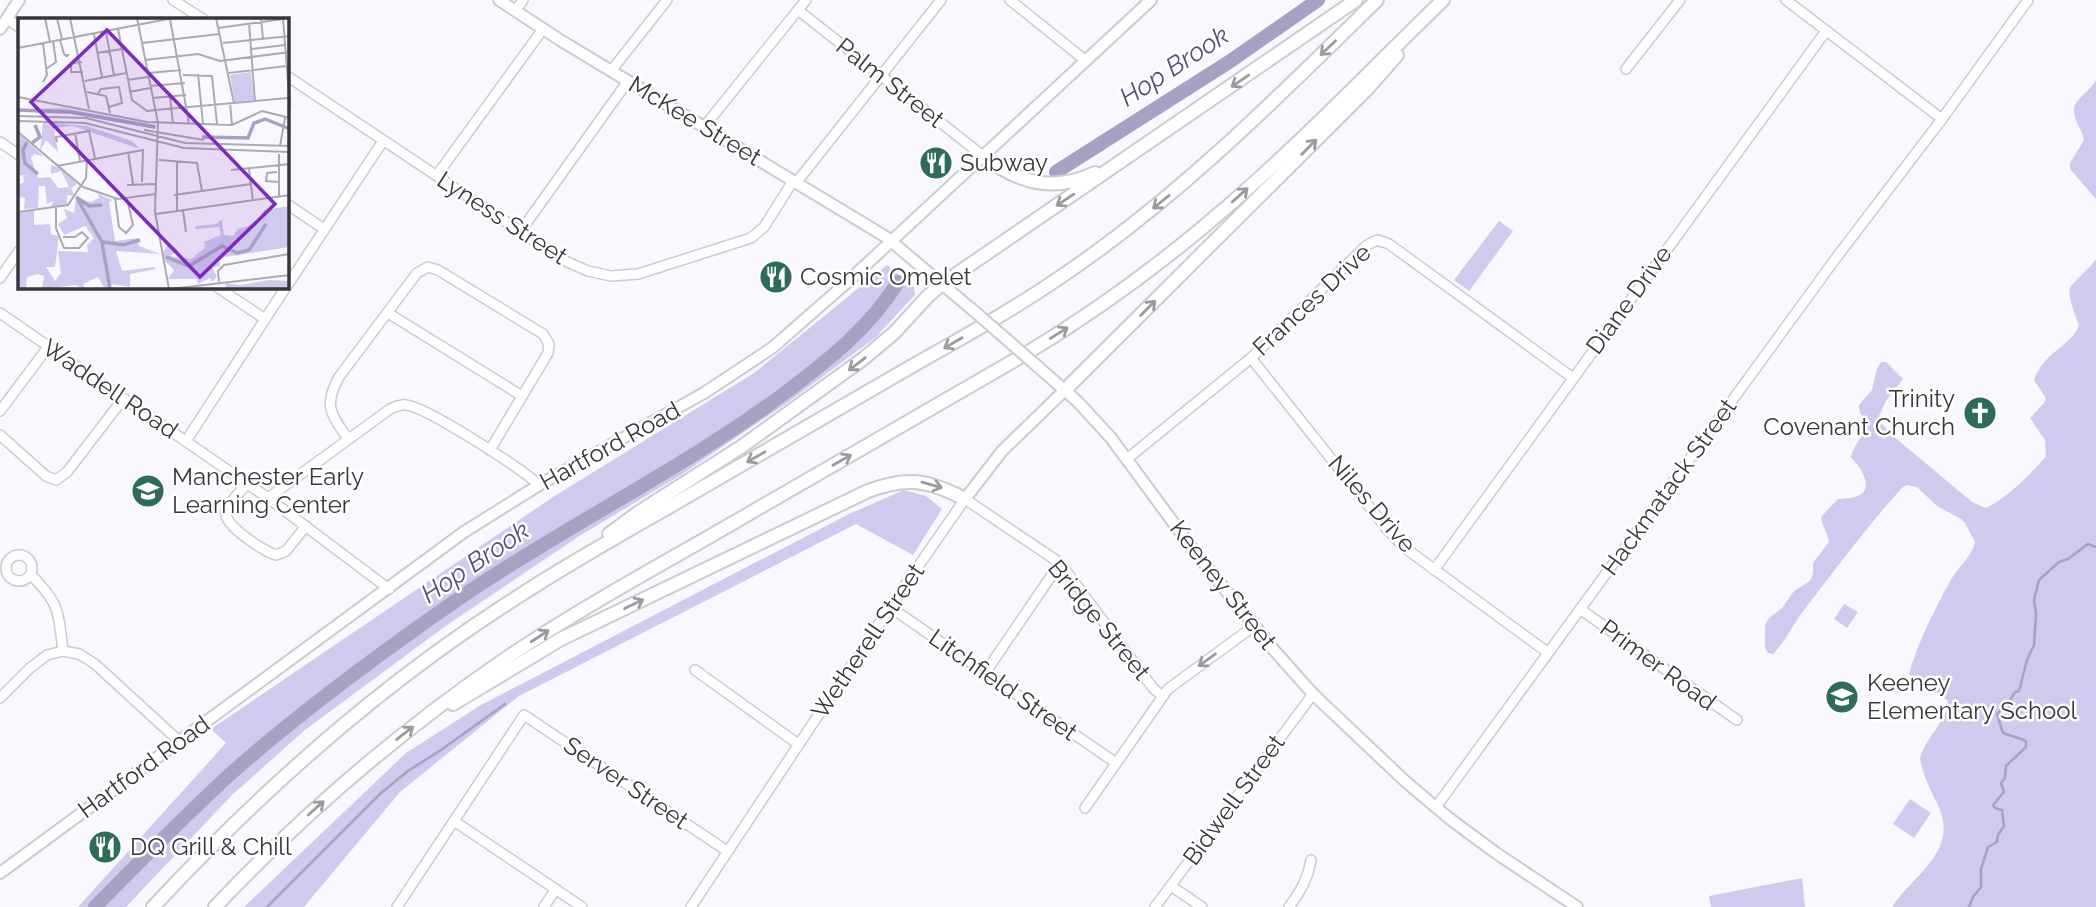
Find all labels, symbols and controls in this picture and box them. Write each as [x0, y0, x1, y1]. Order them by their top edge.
inset map [18, 18, 289, 289]
water label: Hop Brook [1114, 20, 1234, 112]
street label: Palm Street [831, 31, 950, 134]
one-way arrow [1320, 39, 1337, 56]
street label: McKee Street [624, 70, 767, 172]
one-way arrow [1231, 74, 1250, 88]
one-way arrow [1300, 138, 1317, 155]
restaurant icon: Subway [917, 144, 955, 182]
place label: Subway [960, 148, 1048, 177]
street label: Lyness Street [432, 165, 573, 270]
one-way arrow [1231, 187, 1248, 204]
one-way arrow [1056, 193, 1075, 207]
one-way arrow [1153, 195, 1171, 210]
street label: Frances Drive [1247, 238, 1377, 362]
street label: Diane Drive [1580, 240, 1678, 360]
restaurant icon: Cosmic Omelet [757, 258, 795, 296]
place label: Cosmic Omelet [800, 262, 972, 291]
one-way arrow [1139, 299, 1156, 316]
one-way arrow [1049, 325, 1069, 339]
street label: Waddell Road [37, 333, 183, 444]
one-way arrow [943, 336, 963, 350]
one-way arrow [848, 356, 867, 371]
place label: Trinity Covenant Church [1763, 384, 1955, 441]
street label: Hackmatack Street [1595, 393, 1742, 581]
church icon: Trinity Covenant Church [1961, 394, 1999, 432]
street label: Hartford Road [535, 395, 685, 496]
street label: Niles Drive [1322, 449, 1422, 558]
one-way arrow [746, 450, 766, 464]
one-way arrow [831, 453, 851, 467]
place label: Manchester Early Learning Center [172, 462, 364, 519]
school or university icon: Manchester Early Learning Center [129, 472, 167, 510]
one-way arrow [920, 479, 942, 492]
street label: Keeney Street [1164, 514, 1283, 655]
water label: Hop Brook [415, 515, 535, 609]
street label: Bridge Street [1042, 554, 1157, 686]
street label: Wetherell Street [805, 558, 930, 724]
one-way arrow [623, 596, 644, 610]
street label: Primer Road [1595, 613, 1722, 716]
street label: Litchfield Street [924, 623, 1083, 746]
one-way arrow [529, 629, 549, 643]
one-way arrow [1198, 653, 1217, 667]
place label: Keeney Elementary School [1867, 668, 2078, 725]
school or university icon: Keeney Elementary School [1823, 678, 1861, 716]
street label: Hartford Road [72, 709, 215, 824]
one-way arrow [395, 726, 413, 741]
street label: Bidwell Street [1177, 729, 1291, 871]
street label: Server Street [558, 730, 694, 835]
one-way arrow [307, 800, 325, 816]
restaurant icon: DQ Grill & Chill [86, 828, 124, 866]
place label: DQ Grill & Chill [130, 832, 292, 861]

